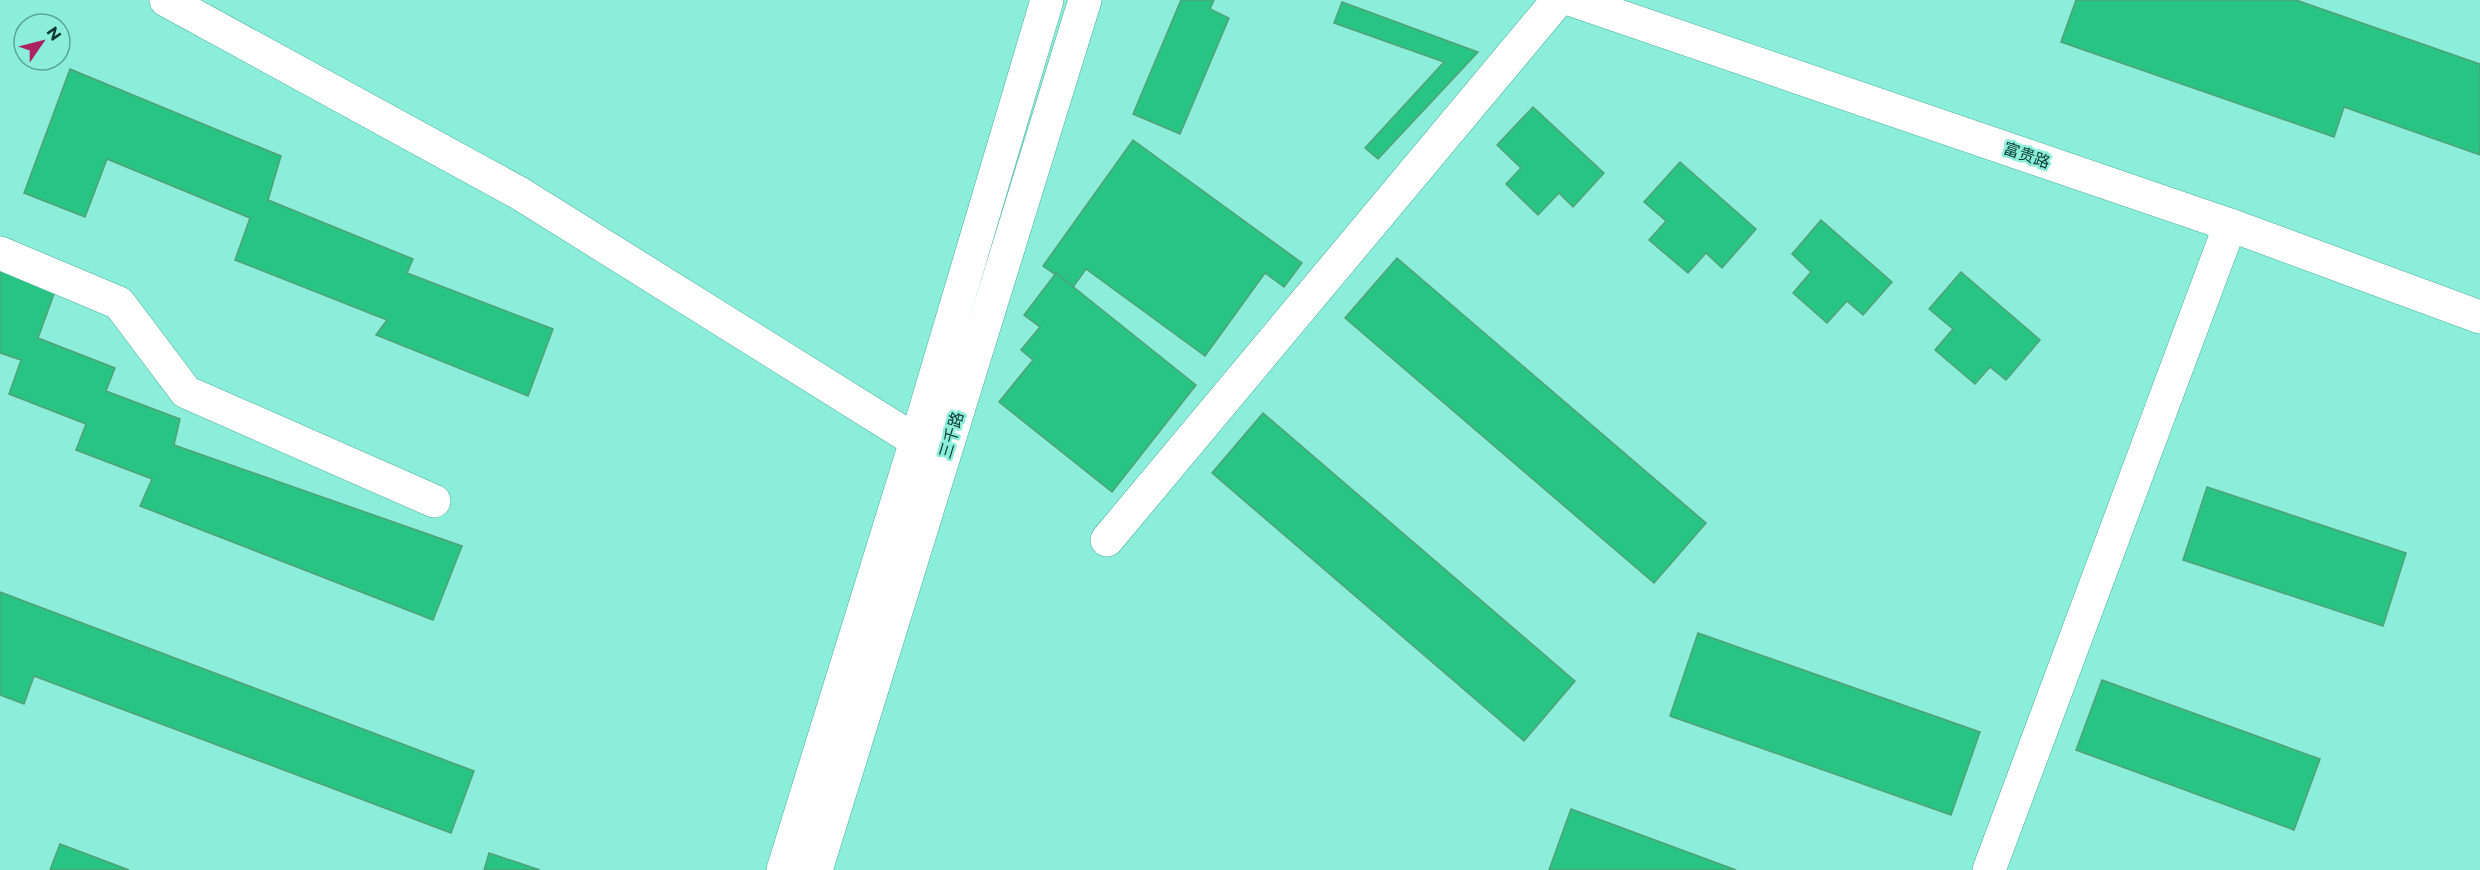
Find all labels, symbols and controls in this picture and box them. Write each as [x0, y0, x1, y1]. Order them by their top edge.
north arrow [12, 12, 72, 72]
text: N [42, 23, 65, 44]
street label: 富贵路 [2001, 139, 2053, 172]
street label: 三千路 [935, 409, 968, 461]

